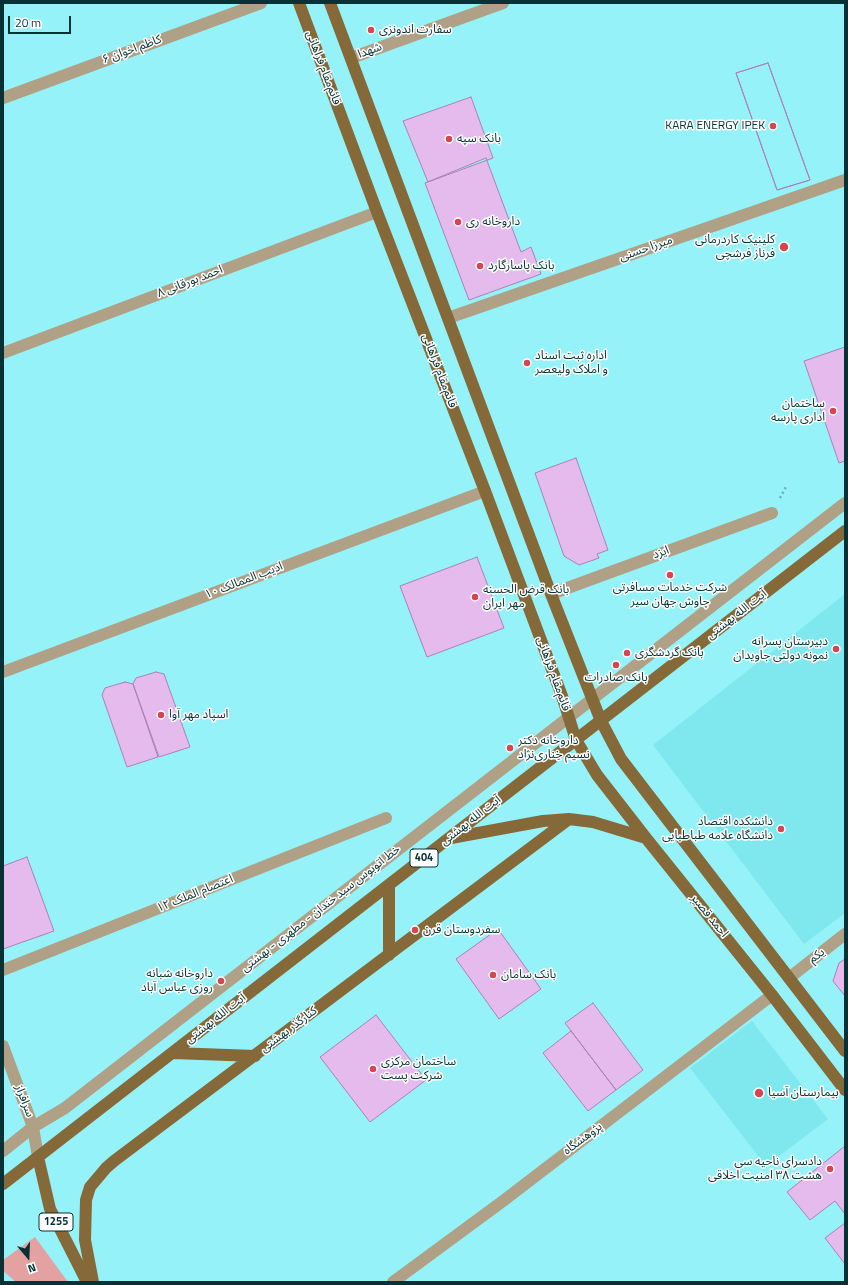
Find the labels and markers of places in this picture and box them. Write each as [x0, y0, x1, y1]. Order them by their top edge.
place label: سفارت اندونزی [379, 23, 452, 37]
marker: سفارت اندونزی [366, 25, 376, 35]
place label: KARA ENERGY IPEK [665, 119, 765, 133]
marker: KARA ENERGY IPEK [768, 121, 778, 131]
place label: بانک سپه [457, 132, 501, 146]
marker: بانک سپه [444, 134, 454, 144]
place label: داروخانه ری [466, 215, 520, 229]
marker: داروخانه ری [453, 217, 463, 227]
place label: کلینیک کاردرمانی فرناز فرشچی [695, 233, 775, 261]
marker: کلینیک کاردرمانی فرناز فرشچی [778, 241, 790, 253]
place label: بانک پاسارگارد [488, 259, 554, 273]
marker: بانک پاسارگارد [475, 261, 485, 271]
place label: اداره ثبت اسناد و املاک ولیعصر [535, 349, 608, 377]
marker: اداره ثبت اسناد و املاک ولیعصر [522, 358, 532, 368]
place label: ساختمان اداری پارسه [771, 397, 825, 425]
marker: ساختمان اداری پارسه [828, 406, 838, 416]
marker: شرکت خدمات مسافرتی چاوش جهان سیر [665, 570, 675, 580]
place label: شرکت خدمات مسافرتی چاوش جهان سیر [613, 581, 727, 609]
place label: بانک قرض الحسنه مهر ایران [483, 583, 569, 611]
marker: بانک قرض الحسنه مهر ایران [470, 592, 480, 602]
place label: دبيرستان پسرانه نمونه دولتی جاويدان [733, 635, 828, 663]
marker: دبيرستان پسرانه نمونه دولتی جاويدان [831, 644, 841, 654]
place label: بانک گردشگری [635, 646, 704, 660]
marker: بانک گردشگری [622, 648, 632, 658]
marker: بانک صادرات [611, 660, 621, 670]
place label: بانک صادرات [584, 671, 648, 685]
place label: اسپاد مهر آوا [169, 708, 228, 722]
marker: اسپاد مهر آوا [156, 710, 166, 720]
place label: داروخانه دکتر نسیم خِناری‌نژاد [518, 734, 590, 762]
marker: داروخانه دکتر نسیم خِناری‌نژاد [505, 743, 515, 753]
place label: دانشکده اقتصاد دانشگاه علامه طباطبایی [662, 815, 773, 843]
marker: دانشکده اقتصاد دانشگاه علامه طباطبایی [776, 824, 786, 834]
place label: سفردوستان قرن [423, 923, 500, 937]
marker: سفردوستان قرن [410, 925, 420, 935]
place label: داروخانه شبانه روزی عباس آباد [141, 967, 213, 995]
place label: بانک سامان [501, 968, 556, 982]
marker: بانک سامان [488, 970, 498, 980]
marker: داروخانه شبانه روزی عباس آباد [216, 976, 226, 986]
place label: ساختمان مرکزی شرکت پست [381, 1055, 456, 1083]
marker: ساختمان مرکزی شرکت پست [368, 1064, 378, 1074]
place label: بیمارستان آسیا [768, 1086, 839, 1100]
marker: بیمارستان آسیا [753, 1087, 765, 1099]
place label: دادسرای ناحیه سی هشت ۳۸ امنیت اخلاقی [708, 1155, 822, 1183]
marker: دادسرای ناحیه سی هشت ۳۸ امنیت اخلاقی [825, 1164, 835, 1174]

